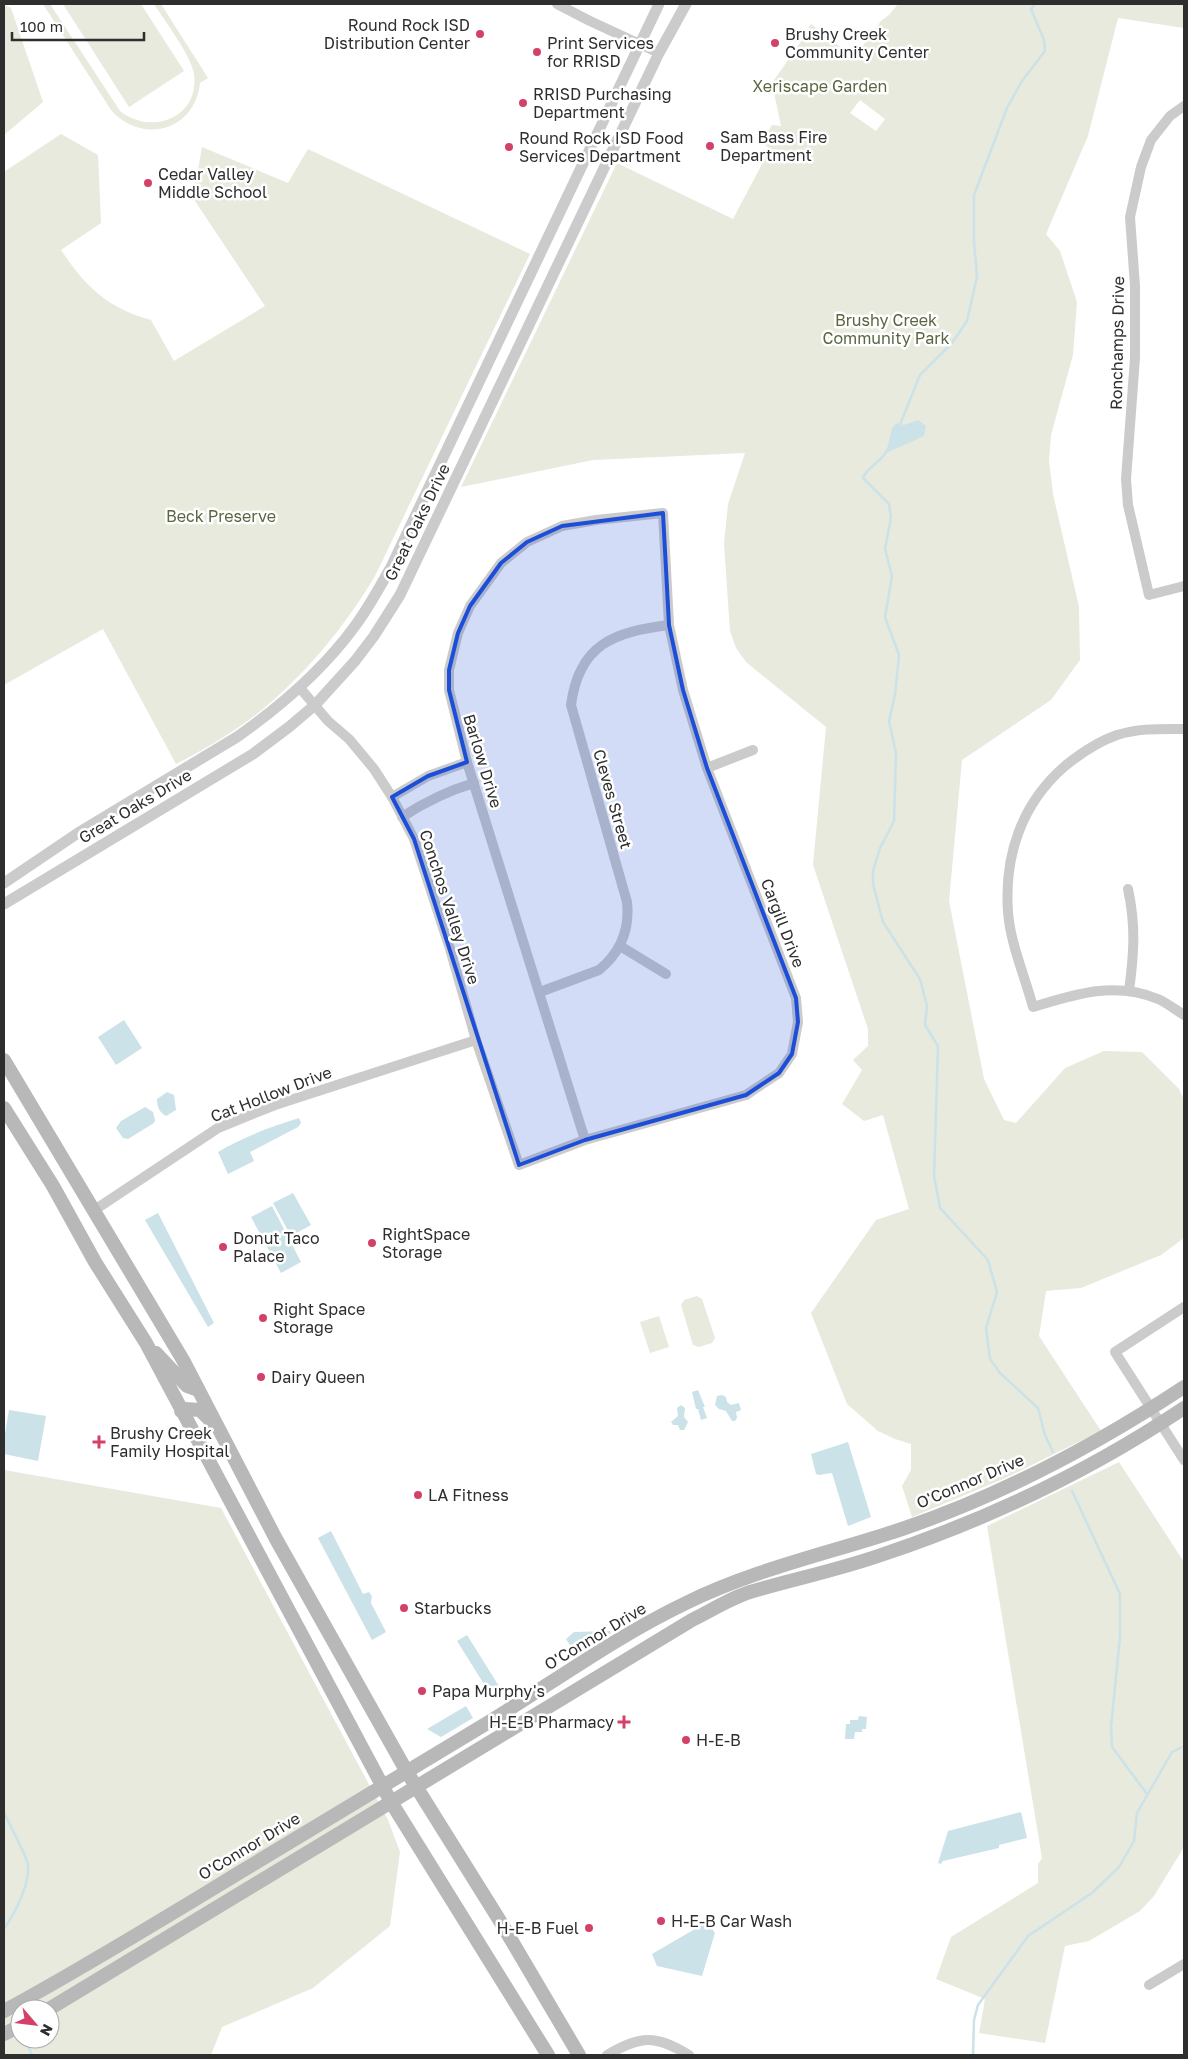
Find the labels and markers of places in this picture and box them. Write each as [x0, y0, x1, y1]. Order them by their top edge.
place label: Round Rock ISD Distribution Center [324, 15, 470, 53]
place label: Brushy Creek Community Center [785, 24, 929, 62]
marker: Round Rock ISD Distribution Center [474, 28, 486, 40]
place label: Print Services for RRISD [547, 33, 654, 71]
marker: Brushy Creek Community Center [769, 37, 781, 49]
marker: Print Services for RRISD [531, 46, 543, 58]
place label: RRISD Purchasing Department [533, 84, 672, 122]
marker: RRISD Purchasing Department [517, 97, 529, 109]
place label: Sam Bass Fire Department [720, 127, 827, 165]
place label: Round Rock ISD Food Services Department [519, 128, 684, 166]
marker: Sam Bass Fire Department [704, 140, 716, 152]
marker: Round Rock ISD Food Services Department [503, 141, 515, 153]
place label: Cedar Valley Middle School [158, 164, 267, 202]
marker: Cedar Valley Middle School [142, 177, 154, 189]
place label: RightSpace Storage [382, 1224, 470, 1262]
place label: Donut Taco Palace [233, 1228, 320, 1266]
marker: RightSpace Storage [366, 1237, 378, 1249]
marker: Donut Taco Palace [217, 1241, 229, 1253]
place label: Right Space Storage [273, 1299, 365, 1337]
marker: Right Space Storage [257, 1312, 269, 1324]
place label: Dairy Queen [271, 1367, 365, 1387]
marker: Dairy Queen [255, 1371, 267, 1383]
place label: Brushy Creek Family Hospital [110, 1423, 229, 1461]
marker: Brushy Creek Family Hospital [92, 1435, 106, 1449]
place label: LA Fitness [428, 1485, 509, 1505]
marker: LA Fitness [412, 1489, 424, 1501]
place label: Starbucks [414, 1598, 491, 1618]
marker: Starbucks [398, 1602, 410, 1614]
place label: Papa Murphy's [432, 1681, 545, 1701]
marker: Papa Murphy's [416, 1685, 428, 1697]
place label: H-E-B Pharmacy [489, 1712, 614, 1732]
marker: H-E-B Pharmacy [618, 1716, 630, 1728]
place label: H-E-B [696, 1730, 741, 1750]
marker: H-E-B [680, 1734, 692, 1746]
place label: H-E-B Car Wash [671, 1911, 792, 1931]
marker: H-E-B Car Wash [655, 1915, 667, 1927]
place label: H-E-B Fuel [497, 1918, 579, 1938]
marker: H-E-B Fuel [583, 1922, 595, 1934]

